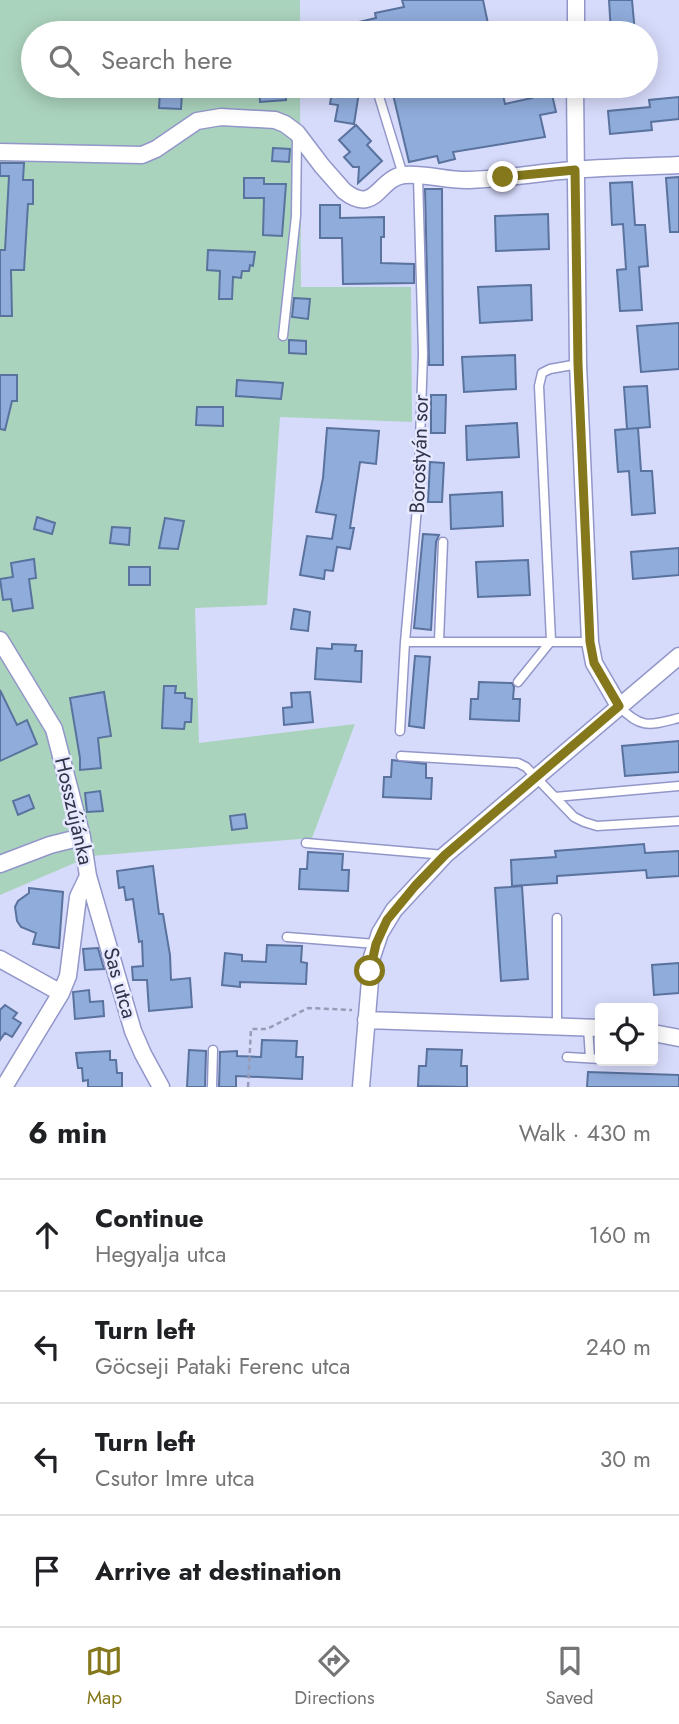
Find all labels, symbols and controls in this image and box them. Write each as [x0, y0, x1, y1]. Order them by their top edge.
search box [21, 21, 658, 98]
icon: search [45, 41, 83, 79]
text: Search here [101, 41, 233, 79]
route end [487, 161, 518, 192]
street label: Borostyán sor [402, 393, 436, 514]
street label: Hosszújánka [47, 754, 101, 868]
street label: Sas utca [96, 944, 144, 1022]
route start [354, 955, 385, 986]
map controls [595, 1003, 658, 1066]
button: locate [595, 1003, 658, 1066]
text: 6 min [28, 1111, 107, 1154]
text: Walk · 430 m [519, 1116, 651, 1150]
text: Continue [95, 1199, 204, 1237]
icon: ahead [28, 1216, 66, 1254]
text: 160 m [589, 1218, 651, 1252]
text: Hegyalja utca [95, 1237, 226, 1271]
text: Turn left [95, 1311, 195, 1349]
icon: left [28, 1328, 66, 1366]
text: 240 m [586, 1330, 651, 1364]
text: Göcseji Pataki Ferenc utca [95, 1349, 350, 1383]
text: Turn left [95, 1423, 195, 1461]
icon: left [28, 1440, 66, 1478]
text: 30 m [600, 1442, 651, 1476]
text: Csutor Imre utca [95, 1461, 254, 1495]
icon: arrive [28, 1552, 66, 1590]
text: Arrive at destination [95, 1552, 342, 1590]
tab: Map [85, 1642, 123, 1711]
tab: Directions [294, 1642, 375, 1711]
tab: Saved [545, 1642, 594, 1711]

